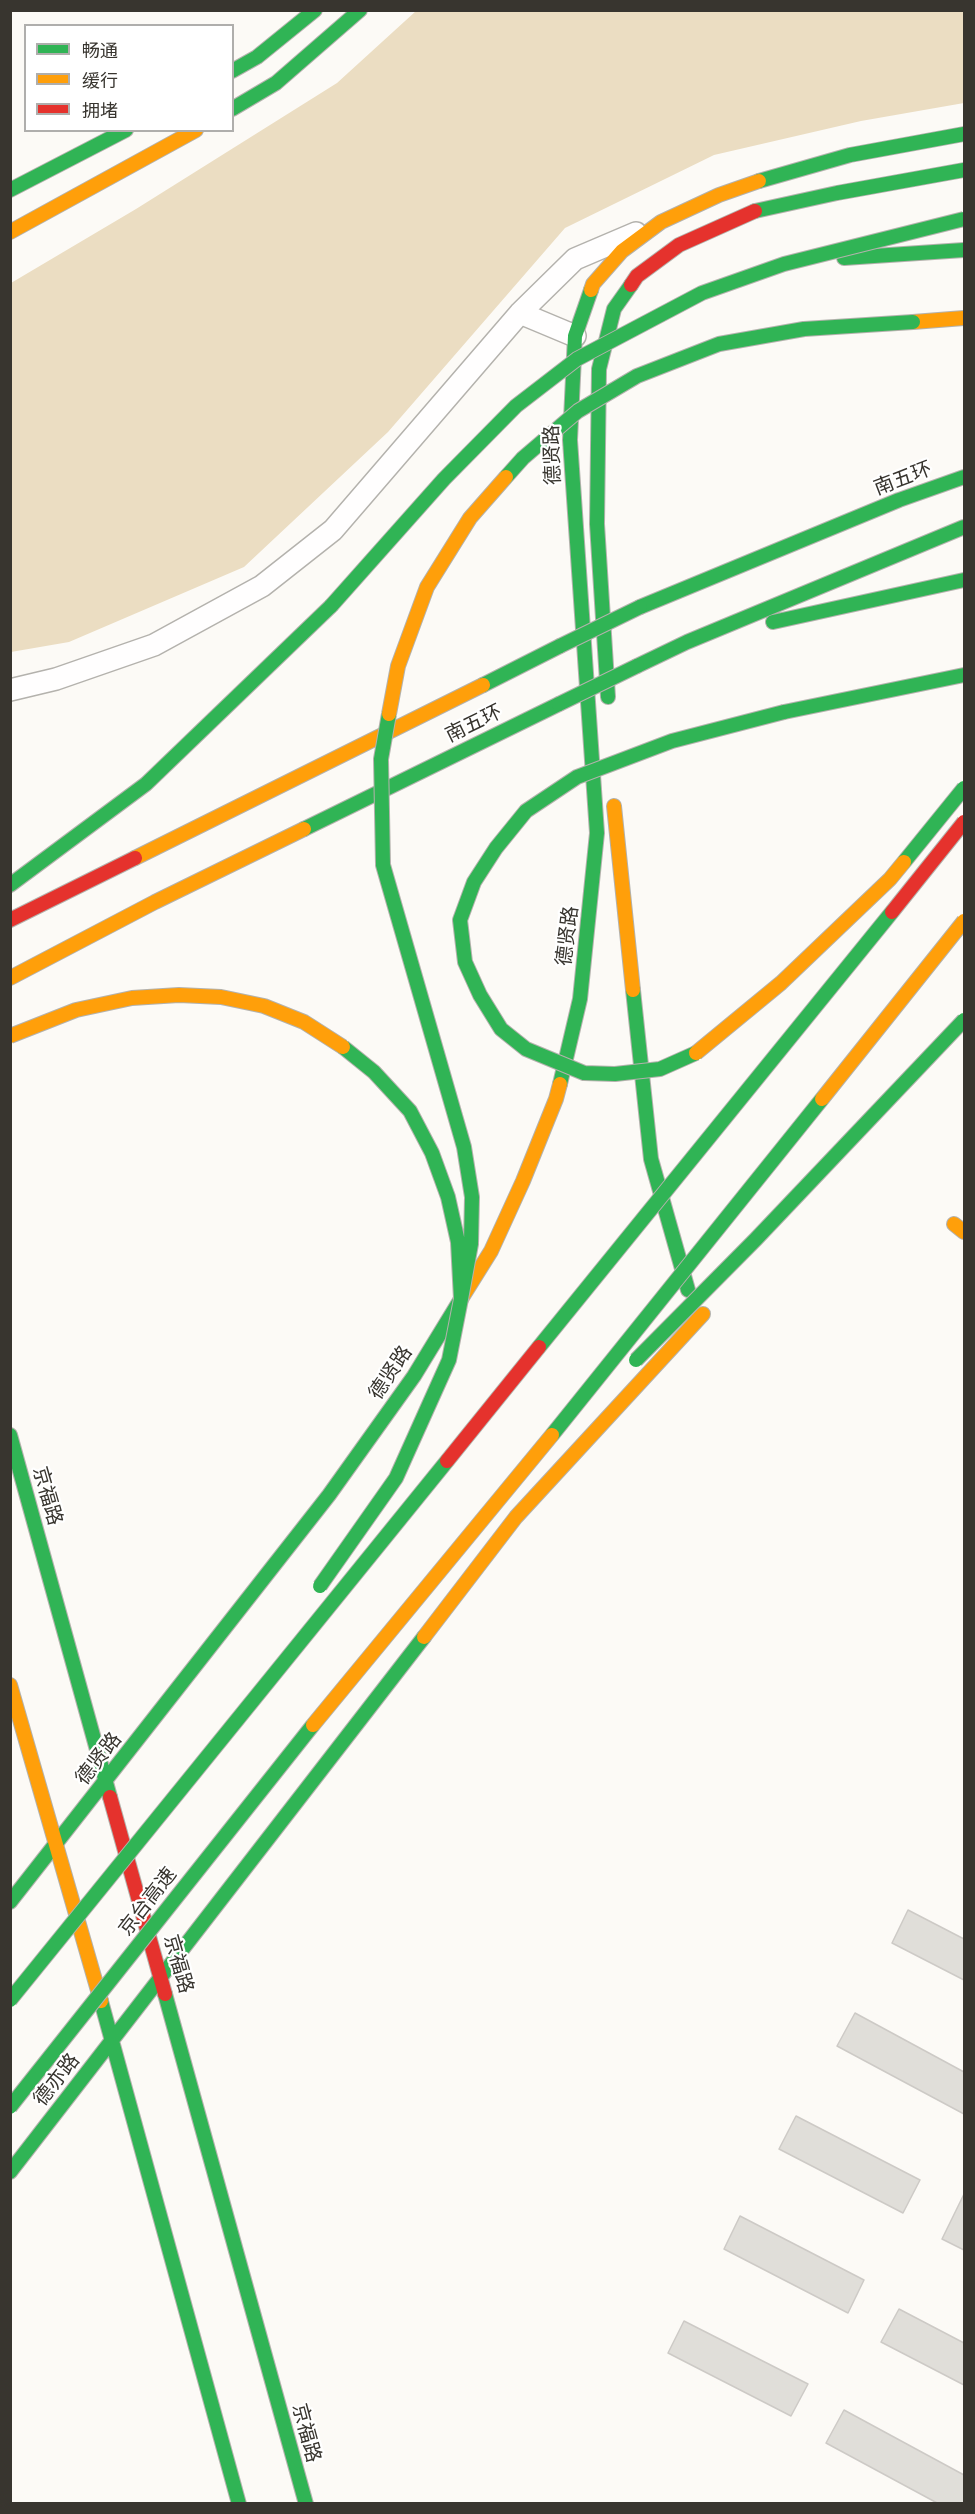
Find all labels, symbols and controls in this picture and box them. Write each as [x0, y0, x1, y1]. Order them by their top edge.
legend [24, 24, 234, 132]
text: 畅通 [82, 40, 118, 62]
text: 缓行 [82, 70, 118, 92]
text: 拥堵 [82, 100, 118, 122]
street label: 德贤路 [540, 425, 566, 485]
street label: 南五环 [871, 457, 935, 501]
street label: 南五环 [442, 700, 506, 748]
street label: 德贤路 [552, 905, 584, 967]
street label: 德贤路 [364, 1341, 418, 1405]
street label: 京福路 [27, 1464, 67, 1528]
street label: 德贤路 [71, 1728, 127, 1790]
street label: 京台高速 [114, 1863, 182, 1941]
street label: 京福路 [158, 1932, 198, 1996]
street label: 德亦路 [29, 2049, 85, 2111]
street label: 京福路 [287, 2401, 325, 2465]

